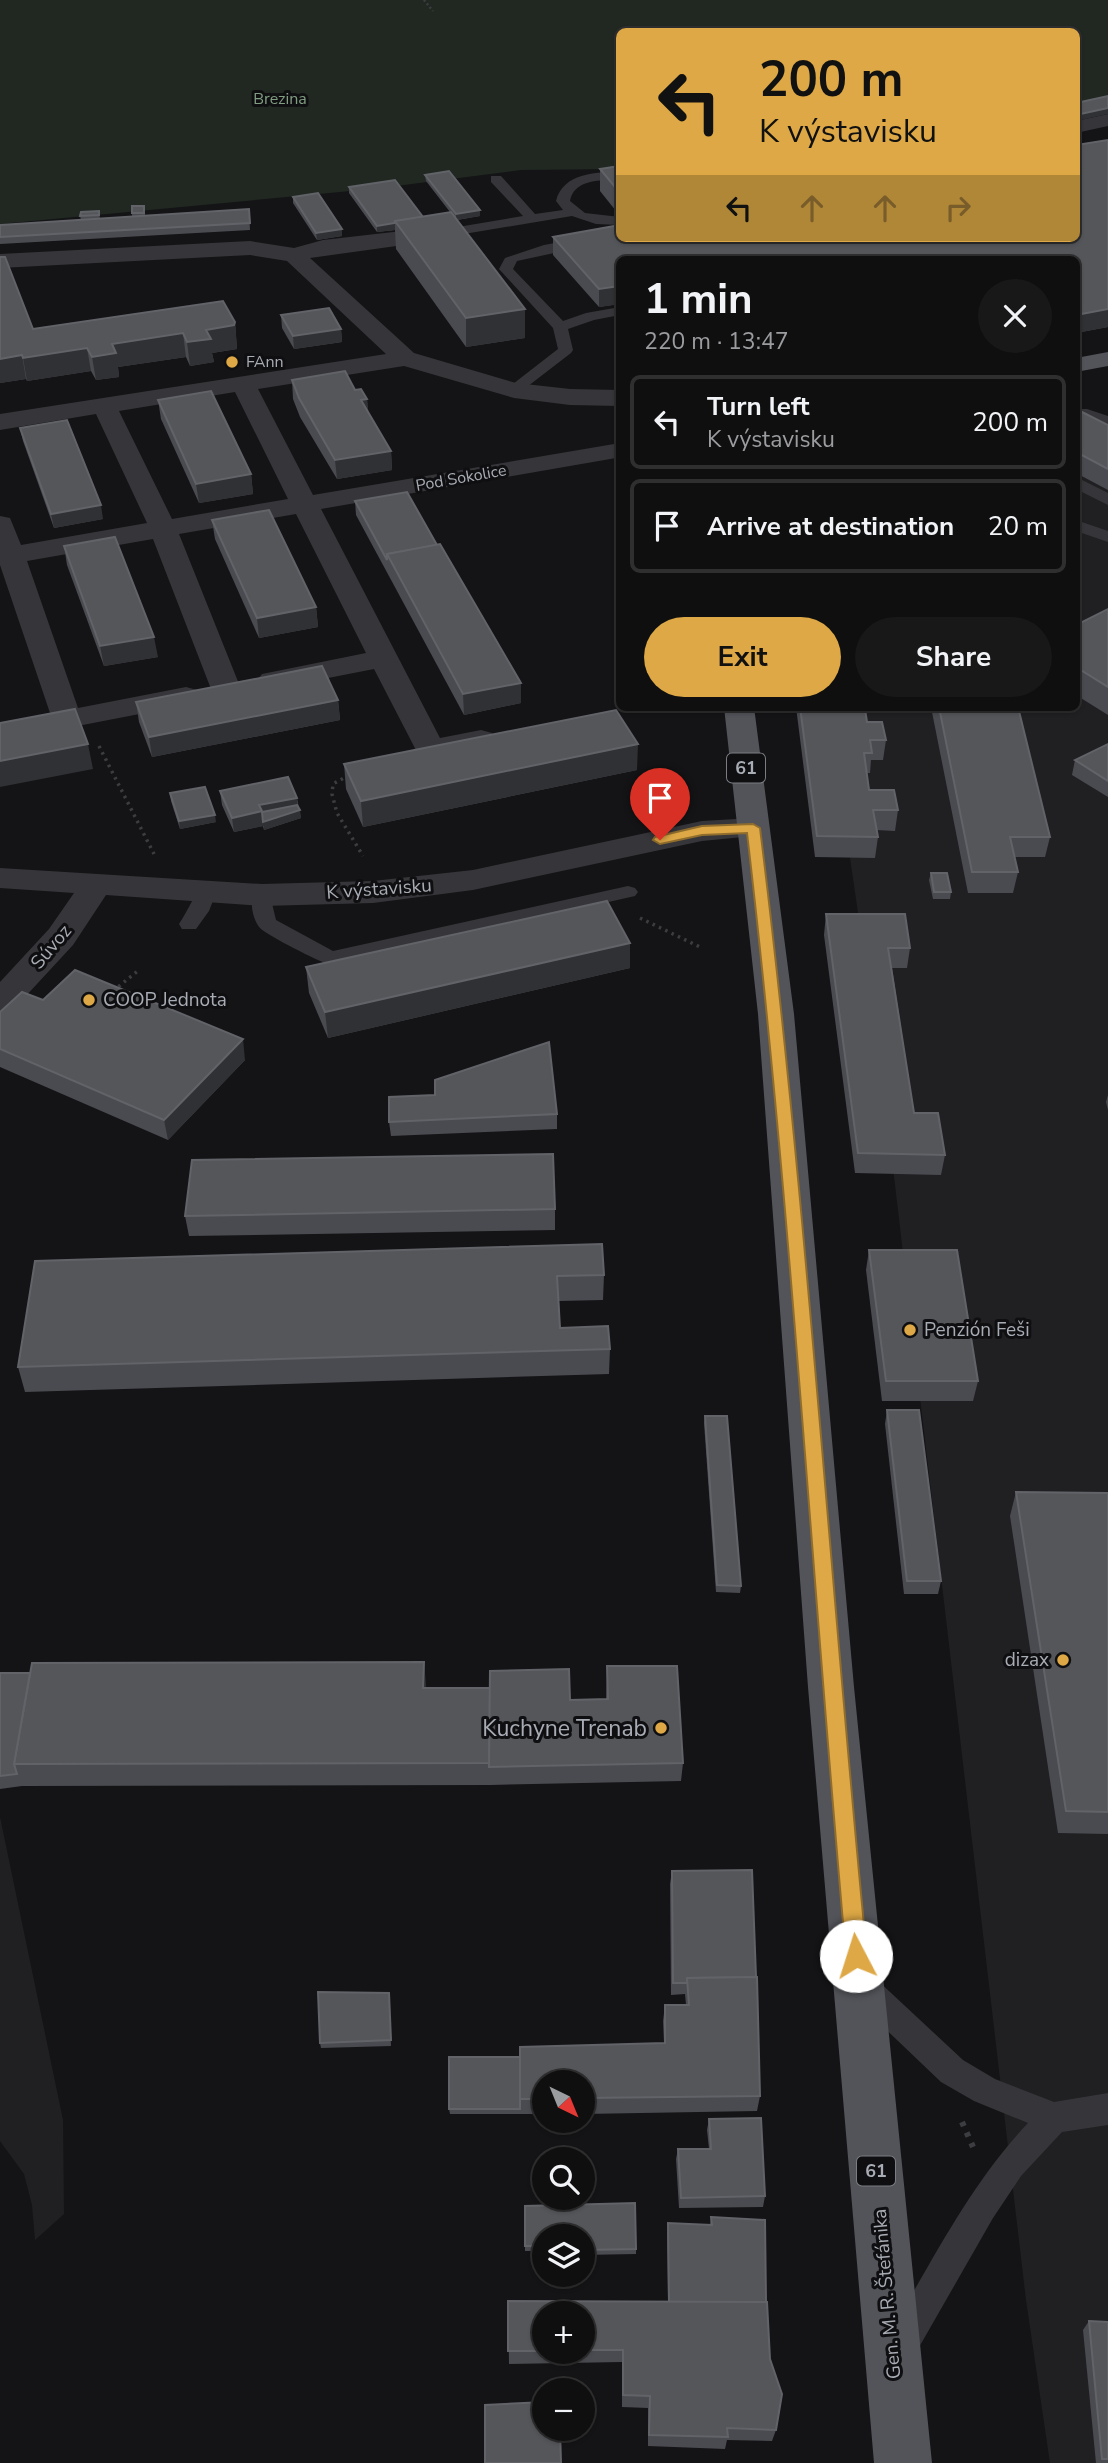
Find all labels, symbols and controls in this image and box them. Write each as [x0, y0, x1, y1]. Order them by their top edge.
text: 200 m [759, 46, 903, 113]
icon: left [644, 56, 735, 147]
park label: Brezina [253, 88, 307, 110]
text: K výstavisku [759, 110, 937, 153]
icon: left [720, 189, 758, 227]
icon: ahead [793, 189, 831, 227]
icon: ahead [866, 189, 904, 227]
icon: right [939, 189, 977, 227]
text: 1 min [644, 271, 753, 328]
button: close [978, 279, 1052, 353]
text: 220 m · 13:47 [644, 326, 789, 357]
place label: FAnn [246, 351, 284, 373]
marker: FAnn [224, 354, 240, 370]
text: Turn left [707, 389, 810, 424]
icon: left [648, 403, 686, 441]
text: 200 m [972, 405, 1048, 440]
text: K výstavisku [707, 424, 835, 455]
street label: Pod Sokolice [414, 459, 508, 497]
icon: arrive [648, 507, 686, 545]
text: Arrive at destination [707, 509, 954, 544]
text: 20 m [988, 509, 1048, 544]
button: Exit [644, 617, 841, 697]
button: Share [855, 617, 1052, 697]
road number: 61 [727, 754, 765, 782]
pin [630, 768, 690, 840]
icon: arrive [641, 779, 679, 817]
street label: K výstavisku [325, 872, 433, 906]
street label: Súvoz [25, 919, 78, 975]
place label: COOP Jednota [103, 987, 227, 1013]
marker: COOP Jednota [81, 992, 97, 1008]
place label: Penzión Feši [924, 1317, 1030, 1343]
marker: Penzión Feši [902, 1322, 918, 1338]
place label: dizax [1005, 1647, 1049, 1673]
marker: dizax [1055, 1652, 1071, 1668]
place label: Kuchyne Trenab [482, 1713, 647, 1744]
marker: Kuchyne Trenab [653, 1720, 669, 1736]
position arrow [819, 1919, 893, 1993]
north arrow [532, 2070, 595, 2133]
map controls [532, 2070, 595, 2441]
button: search [532, 2147, 595, 2210]
road number: 61 [857, 2157, 895, 2186]
street label: Gen. M. R. Štefánika [867, 2208, 907, 2380]
button: layers [532, 2224, 595, 2287]
button: + [532, 2301, 595, 2364]
button: − [532, 2378, 595, 2441]

